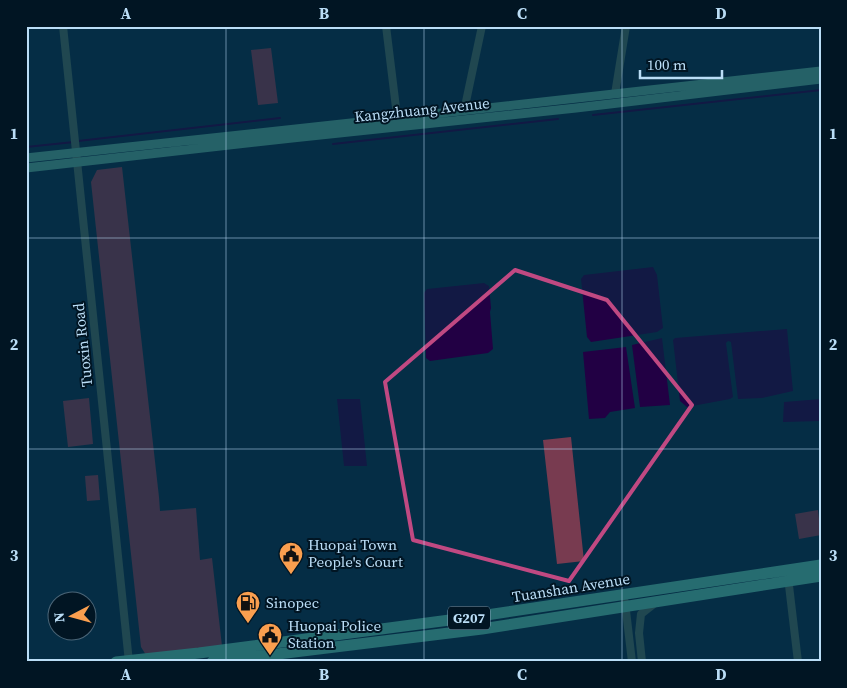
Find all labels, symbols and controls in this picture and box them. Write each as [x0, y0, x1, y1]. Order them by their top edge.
text: A [121, 2, 132, 24]
text: B [319, 2, 330, 24]
text: C [517, 2, 527, 24]
text: D [715, 2, 727, 24]
scale bar [640, 48, 722, 80]
text: 100 m [647, 54, 687, 75]
street label: Kangzhuang Avenue [353, 92, 491, 127]
text: 1 [10, 122, 18, 144]
text: 1 [829, 122, 837, 144]
street label: Tuoxin Road [68, 302, 97, 388]
text: 2 [10, 333, 19, 355]
text: 2 [829, 333, 838, 355]
place label: Huopai Town People's Court [308, 534, 403, 572]
public building icon: Huopai Town People's Court [278, 541, 304, 575]
text: 3 [10, 544, 19, 566]
text: 3 [829, 544, 838, 566]
street label: Tuanshan Avenue [511, 568, 632, 607]
north arrow [48, 590, 98, 640]
fuel station icon: Sinopec [235, 590, 261, 624]
place label: Sinopec [266, 592, 319, 613]
road number: G207 [448, 606, 490, 630]
text: N [49, 611, 70, 623]
place label: Huopai Police Station [288, 615, 381, 653]
public building icon: Huopai Police Station [257, 622, 283, 656]
text: A [121, 663, 132, 685]
text: B [319, 663, 330, 685]
text: C [517, 663, 527, 685]
text: D [715, 663, 727, 685]

